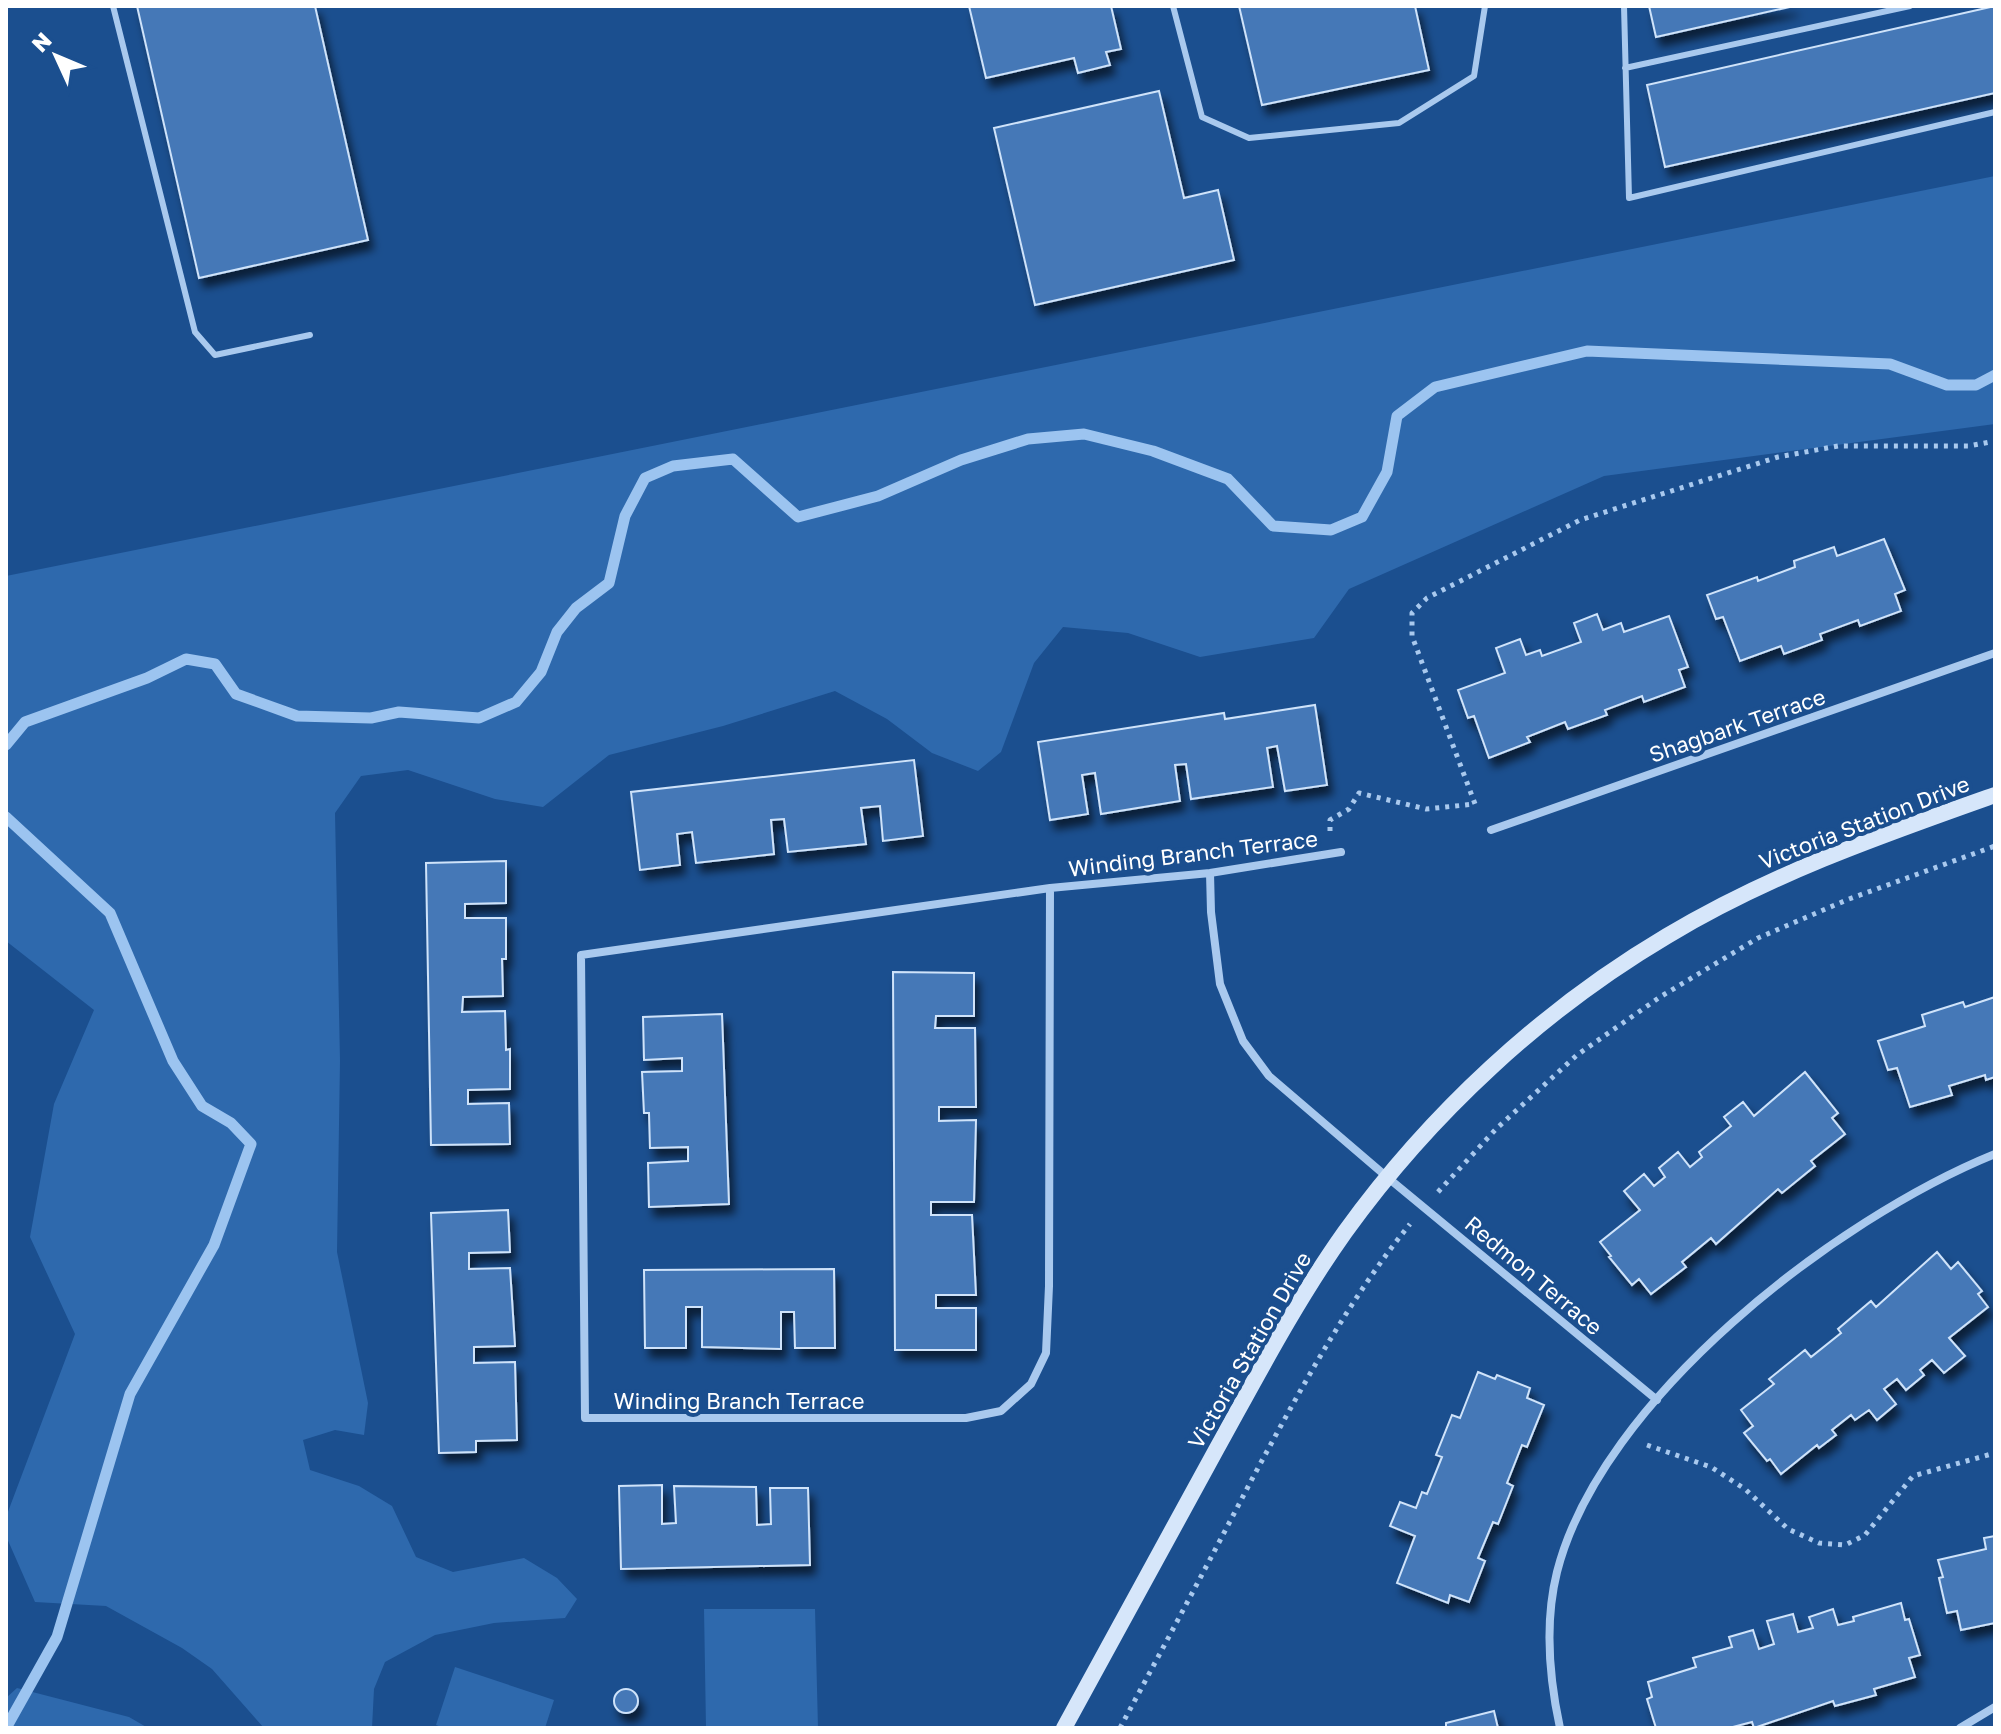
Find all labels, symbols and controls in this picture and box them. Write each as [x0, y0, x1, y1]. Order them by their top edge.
north arrow [16, 16, 96, 96]
text: N [26, 26, 57, 57]
street label: Shagbark Terrace [1645, 682, 1829, 768]
street label: Victoria Station Drive [1755, 769, 1973, 875]
street label: Winding Branch Terrace [1067, 824, 1319, 882]
street label: Redmon Terrace [1460, 1210, 1608, 1340]
street label: Victoria Station Drive [1182, 1247, 1316, 1453]
street label: Winding Branch Terrace [613, 1387, 865, 1414]

